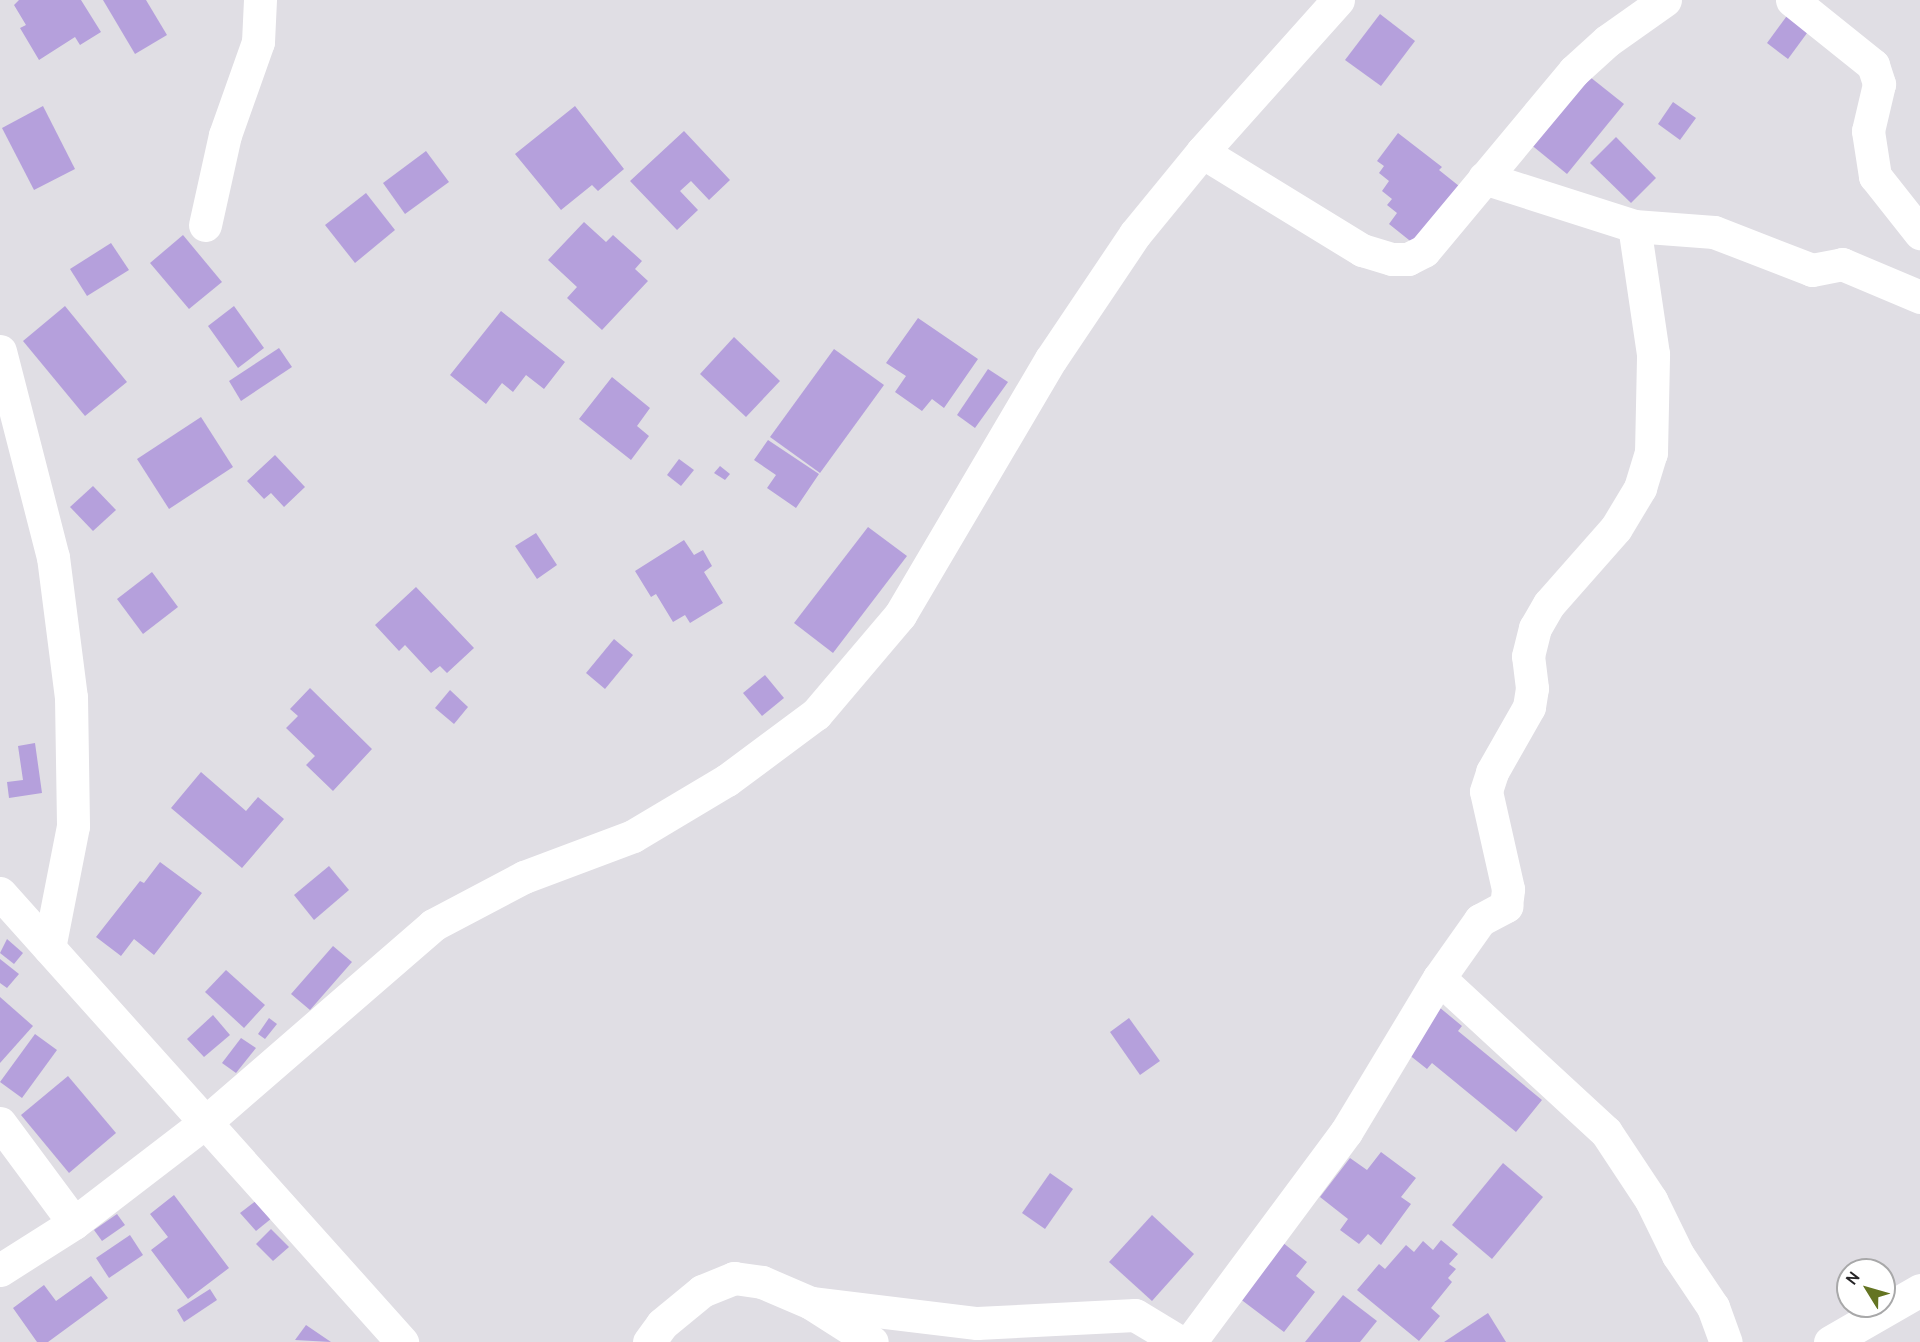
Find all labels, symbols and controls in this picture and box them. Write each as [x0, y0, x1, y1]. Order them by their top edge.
north arrow [1836, 1258, 1896, 1318]
text: N [1842, 1268, 1864, 1288]

